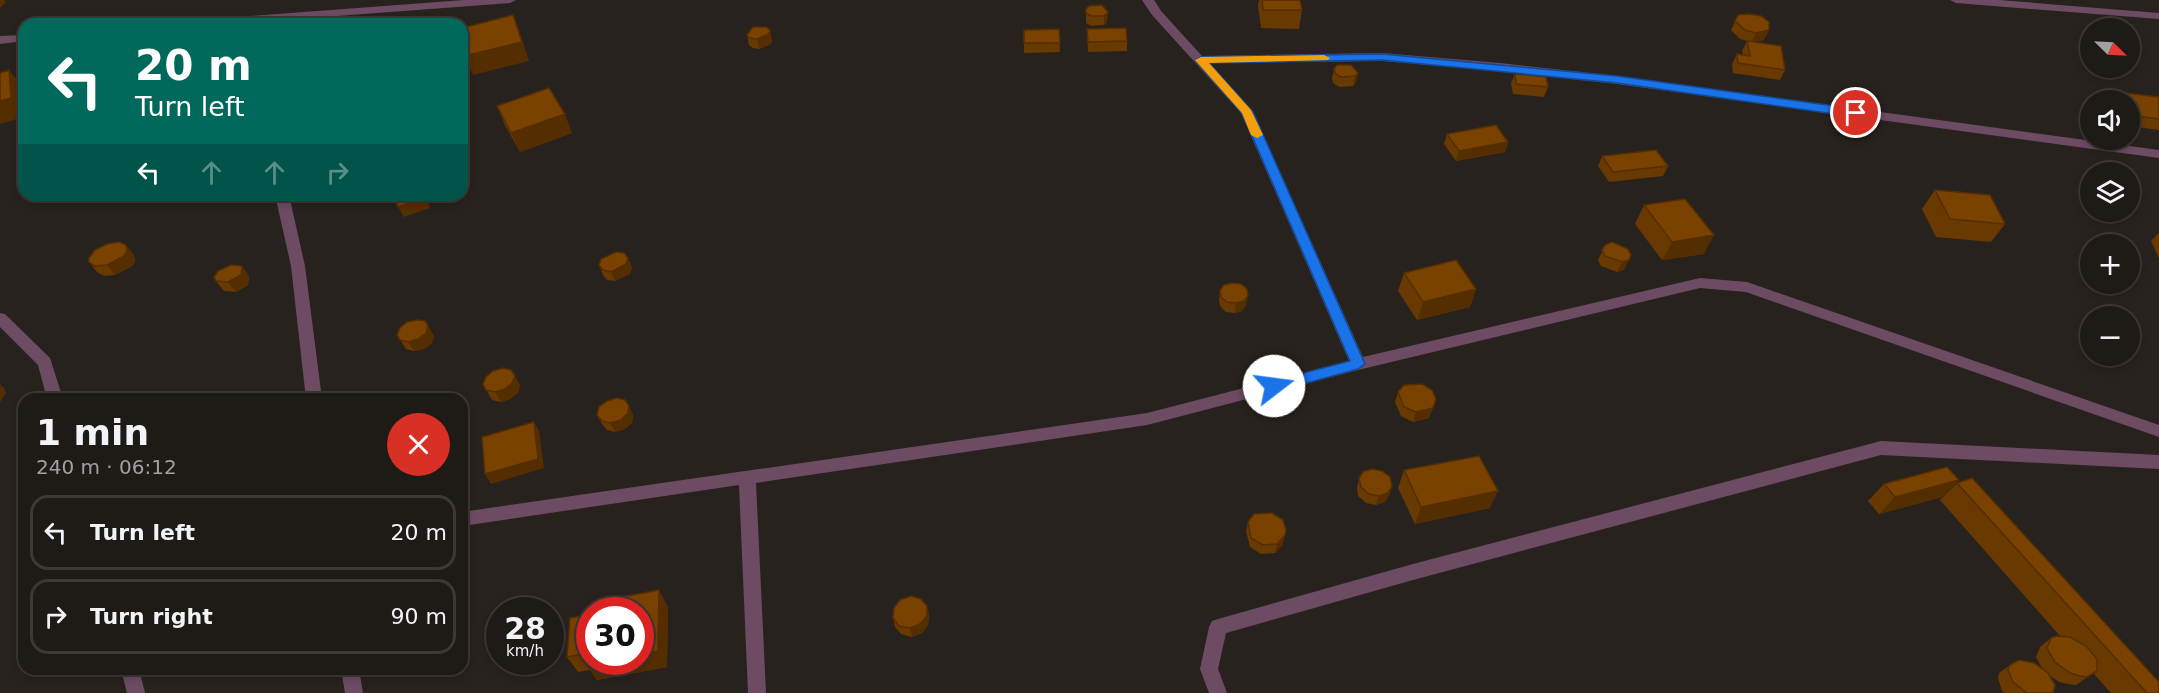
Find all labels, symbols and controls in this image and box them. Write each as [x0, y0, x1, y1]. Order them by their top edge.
north arrow [2080, 18, 2140, 78]
map controls [2080, 18, 2140, 366]
text: 20 m [135, 41, 252, 90]
icon: left [36, 42, 114, 120]
pin [1830, 87, 1881, 138]
button: sound [2080, 90, 2140, 150]
text: Turn left [135, 91, 245, 122]
icon: arrive [1839, 96, 1872, 129]
icon: left [132, 156, 165, 189]
icon: ahead [195, 156, 228, 189]
icon: ahead [258, 156, 291, 189]
icon: right [321, 156, 354, 189]
button: layers [2080, 162, 2140, 222]
button: + [2080, 234, 2140, 294]
button: − [2080, 306, 2140, 366]
position arrow [1242, 354, 1306, 418]
text: 1 min [36, 412, 149, 453]
button: close [387, 413, 450, 476]
text: 240 m · 06:12 [36, 455, 177, 479]
icon: left [39, 516, 72, 549]
text: Turn left [90, 520, 195, 545]
text: 20 m [391, 520, 447, 545]
speed limit sign: 30 [576, 597, 654, 675]
icon: right [39, 600, 72, 633]
text: Turn right [90, 604, 213, 629]
text: 90 m [391, 604, 447, 629]
text: 28 [504, 611, 546, 646]
text: km/h [506, 642, 544, 660]

